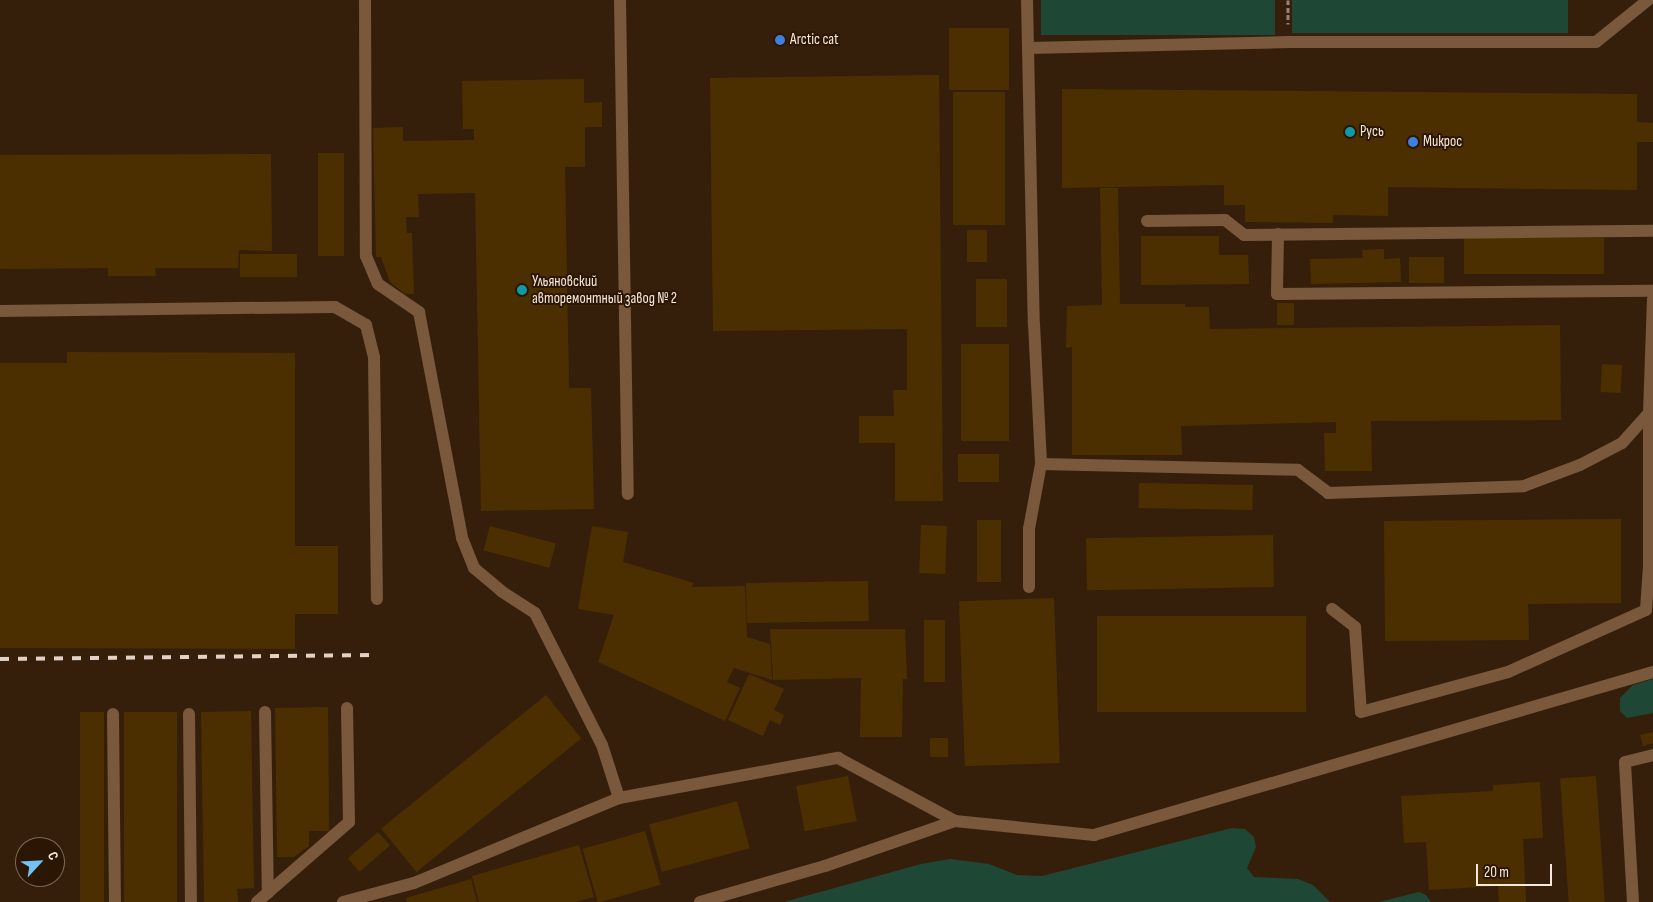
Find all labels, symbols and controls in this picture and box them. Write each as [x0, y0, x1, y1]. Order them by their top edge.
place label: Arctic cat [790, 31, 839, 49]
marker: Arctic cat [774, 34, 786, 46]
place label: Русь [1360, 123, 1384, 141]
marker: Русь [1344, 126, 1356, 138]
place label: Микрос [1423, 133, 1462, 151]
marker: Микрос [1407, 136, 1419, 148]
place label: Ульяновский авторемонтный завод № 2 [532, 272, 677, 307]
marker: Ульяновский авторемонтный завод № 2 [516, 284, 528, 296]
north arrow [15, 837, 65, 887]
text: С [44, 849, 62, 863]
scale bar [1478, 854, 1554, 886]
text: 20 m [1484, 863, 1509, 882]

